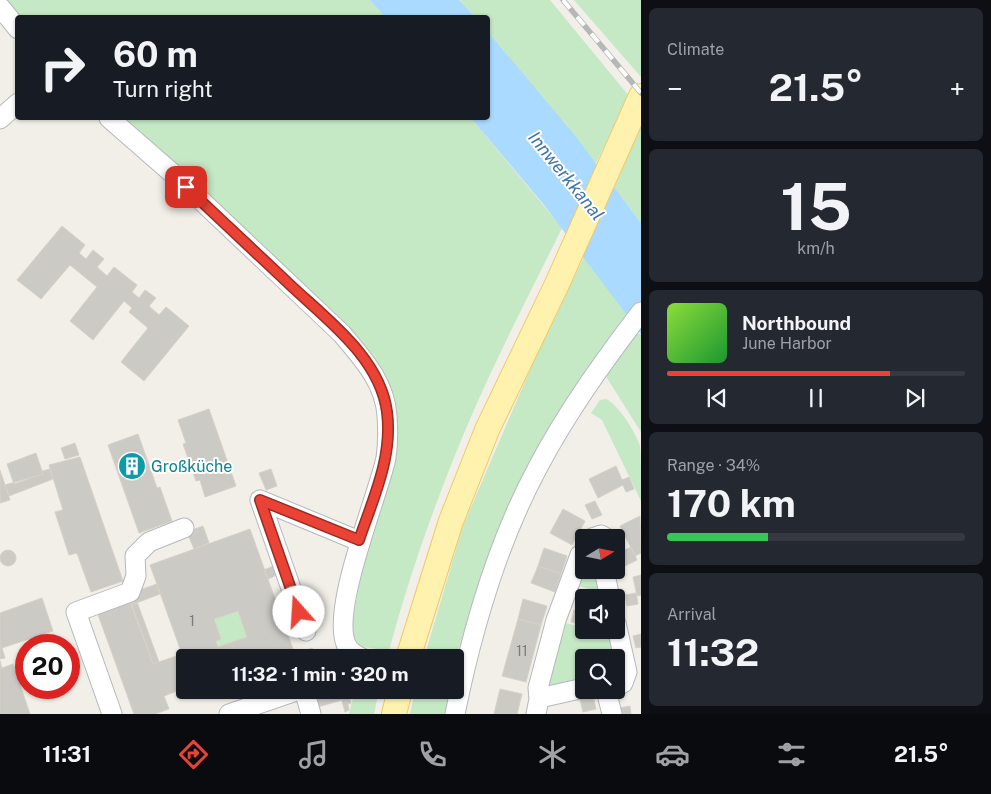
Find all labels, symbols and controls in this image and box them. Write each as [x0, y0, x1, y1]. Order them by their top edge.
text: 60 m [113, 34, 198, 75]
icon: right [30, 35, 95, 100]
text: Climate [667, 40, 724, 59]
text: 21.5° [769, 65, 863, 110]
text: − [667, 72, 683, 105]
text: + [949, 72, 965, 105]
text: Turn right [113, 76, 213, 102]
water label: Innwerkkanal [524, 127, 609, 224]
pin [165, 166, 207, 208]
text: 15 [780, 168, 852, 245]
icon: arrive [172, 173, 200, 201]
text: km/h [797, 239, 835, 258]
text: Northbound [742, 312, 851, 334]
text: June Harbor [742, 334, 832, 353]
icon: previous [703, 384, 731, 412]
icon: pause [802, 384, 830, 412]
icon: next [901, 384, 929, 412]
building icon: Großküche [117, 451, 147, 481]
text: Range · 34% [667, 456, 760, 475]
place label: Großküche [151, 457, 232, 476]
text: 170 km [667, 481, 796, 526]
north arrow [575, 529, 625, 579]
map controls [575, 529, 625, 699]
position arrow [272, 585, 324, 637]
button: sound [575, 589, 625, 639]
text: Arrival [667, 605, 716, 624]
house number: 1 [189, 613, 195, 629]
text: 11:32 [667, 630, 759, 675]
speed limit sign: 20 [15, 634, 80, 699]
house number: 11 [516, 643, 528, 659]
button: search [575, 649, 625, 699]
text: 11:32 · 1 min · 320 m [231, 663, 409, 685]
icon: directions [176, 737, 211, 772]
icon: music [296, 737, 331, 772]
icon: phone [415, 737, 450, 772]
icon: climate [535, 737, 570, 772]
icon: car [655, 737, 690, 772]
icon: filters [774, 737, 809, 772]
text: 11:31 [42, 741, 91, 767]
text: 21.5° [894, 741, 949, 767]

